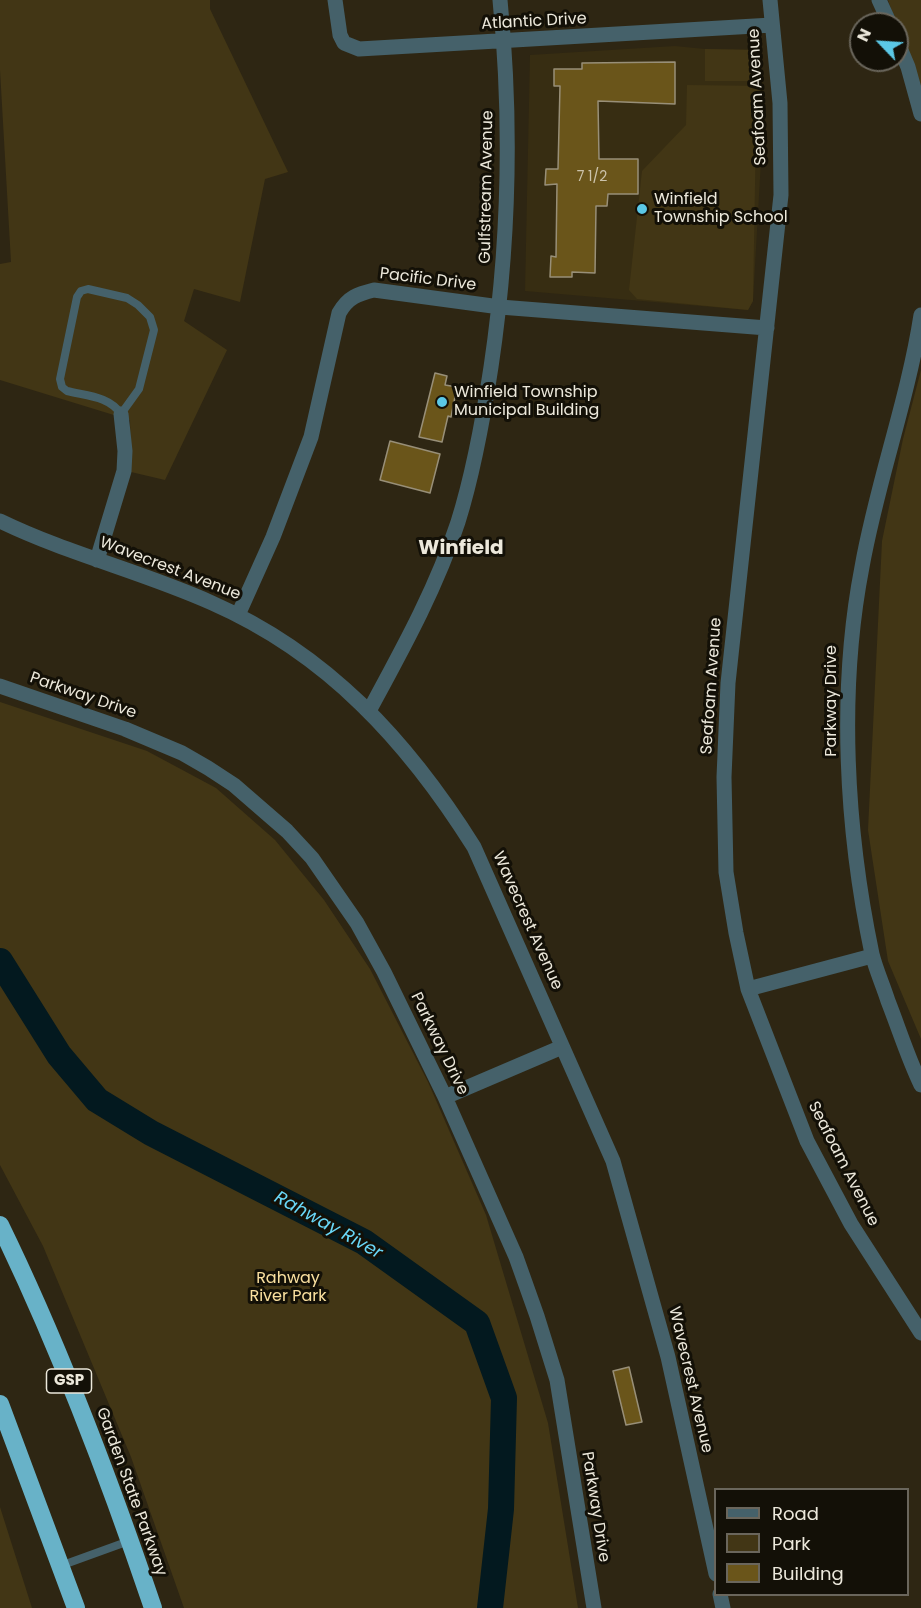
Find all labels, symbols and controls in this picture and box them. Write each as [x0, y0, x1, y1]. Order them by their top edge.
street label: Atlantic Drive [481, 10, 587, 34]
north arrow [849, 12, 909, 72]
text: N [851, 25, 877, 45]
street label: Seafoam Avenue [745, 28, 771, 166]
street label: Gulfstream Avenue [476, 110, 498, 264]
house number: 7 1/2 [577, 169, 607, 185]
place label: Winfield Township School [654, 190, 788, 228]
marker: Winfield Township School [635, 202, 649, 216]
street label: Pacific Drive [379, 265, 477, 295]
place label: Winfield Township Municipal Building [454, 383, 599, 421]
marker: Winfield Township Municipal Building [435, 395, 449, 409]
street label: Wavecrest Avenue [97, 533, 243, 605]
district label: Winfield [418, 537, 504, 561]
street label: Seafoam Avenue [698, 617, 726, 755]
street label: Parkway Drive [822, 645, 842, 757]
street label: Parkway Drive [27, 669, 139, 723]
street label: Wavecrest Avenue [488, 849, 566, 993]
street label: Parkway Drive [406, 990, 472, 1098]
street label: Seafoam Avenue [803, 1098, 883, 1230]
water label: Rahway River [270, 1187, 386, 1265]
park label: Rahway River Park [249, 1269, 327, 1307]
street label: Wavecrest Avenue [664, 1305, 716, 1455]
road number: GSP [46, 1369, 92, 1393]
street label: Garden State Parkway [92, 1405, 170, 1579]
street label: Parkway Drive [577, 1450, 613, 1564]
legend [714, 1488, 909, 1596]
text: Road [772, 1501, 819, 1526]
text: Park [772, 1531, 811, 1556]
text: Building [772, 1561, 844, 1586]

